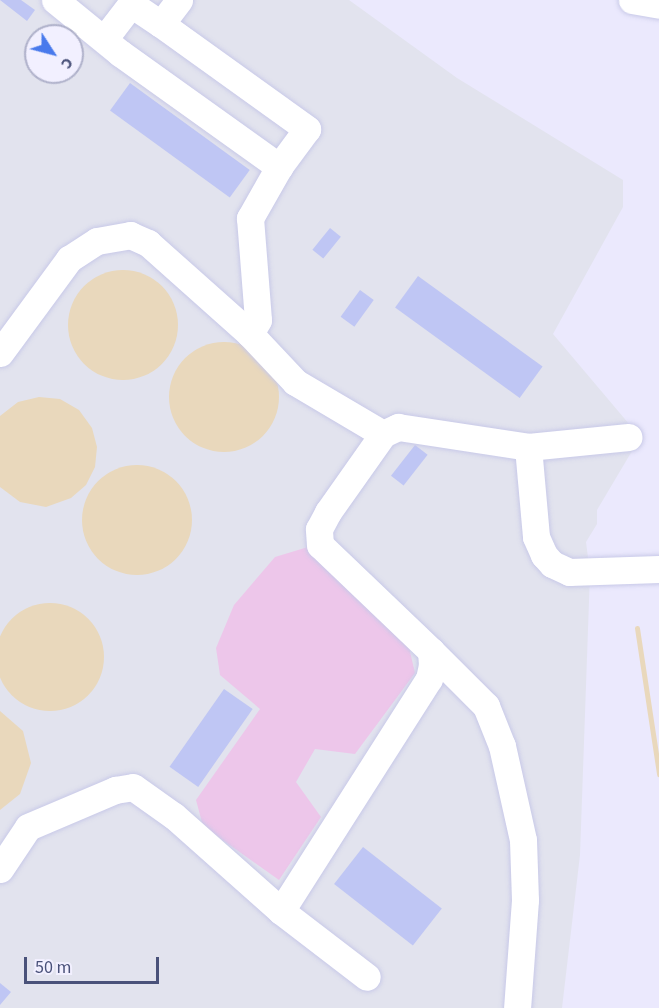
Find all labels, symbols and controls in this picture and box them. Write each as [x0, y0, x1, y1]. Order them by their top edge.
north arrow [24, 24, 84, 84]
text: С [55, 53, 79, 74]
scale bar [27, 945, 162, 983]
text: 50 m [35, 955, 71, 980]

